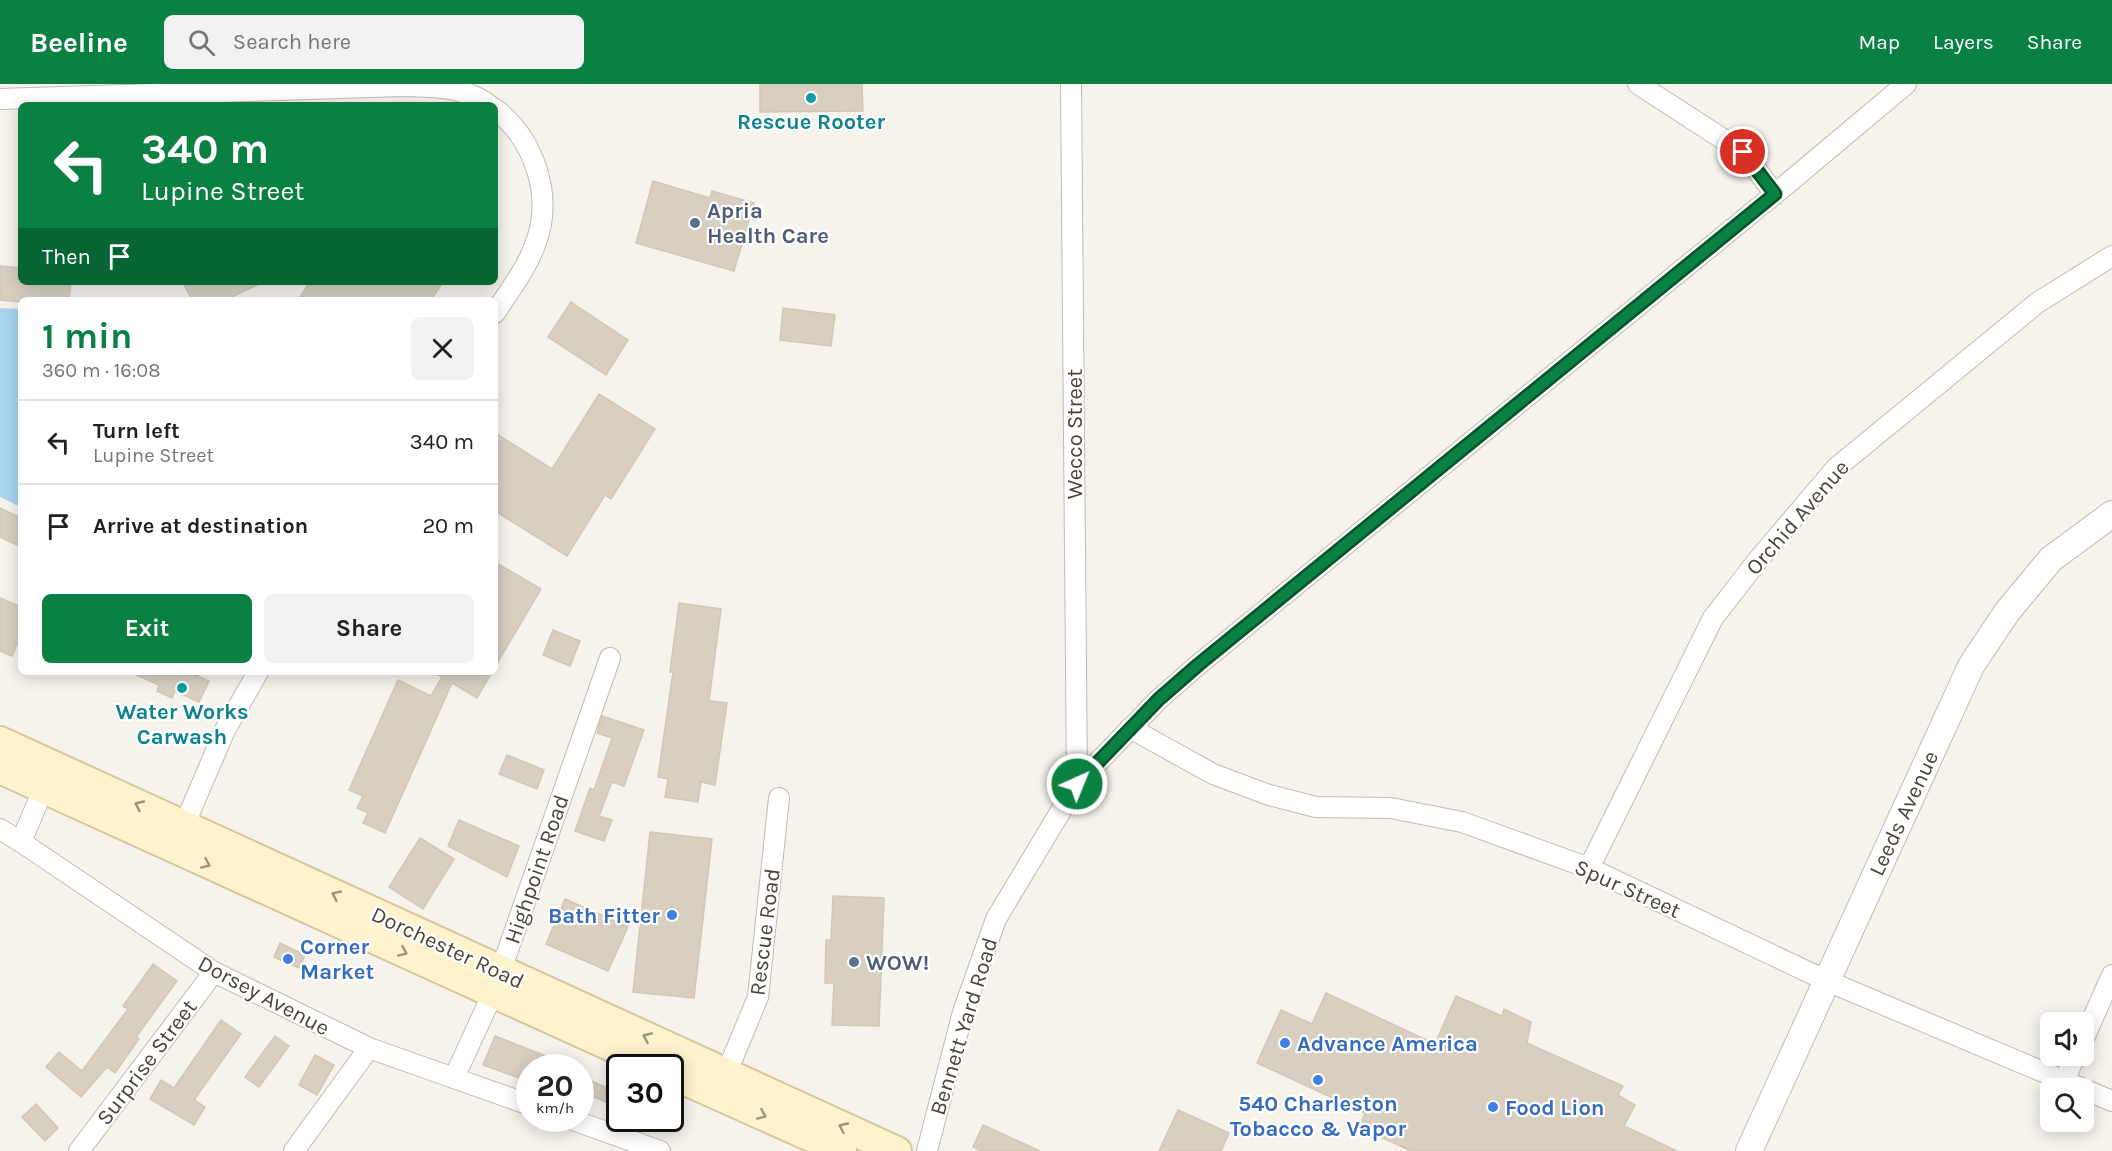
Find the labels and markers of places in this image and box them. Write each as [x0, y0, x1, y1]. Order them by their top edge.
marker: Rescue Rooter [804, 91, 818, 105]
place label: Rescue Rooter [737, 109, 885, 135]
pin [1717, 126, 1768, 177]
place label: Apria Health Care [707, 198, 829, 249]
marker: Apria Health Care [688, 216, 702, 230]
marker: Water Works Carwash [175, 681, 189, 695]
place label: Water Works Carwash [116, 699, 249, 750]
place label: Bath Fitter [548, 903, 660, 929]
marker: Bath Fitter [665, 908, 679, 922]
place label: Corner Market [300, 934, 374, 985]
place label: WOW! [866, 950, 929, 976]
marker: Corner Market [281, 952, 295, 966]
marker: WOW! [847, 955, 861, 969]
place label: Advance America [1297, 1031, 1478, 1057]
marker: Advance America [1278, 1036, 1292, 1050]
marker: 540 Charleston Tobacco & Vapor [1311, 1073, 1325, 1087]
place label: 540 Charleston Tobacco & Vapor [1230, 1091, 1407, 1142]
place label: Food Lion [1505, 1095, 1605, 1121]
marker: Food Lion [1486, 1100, 1500, 1114]

